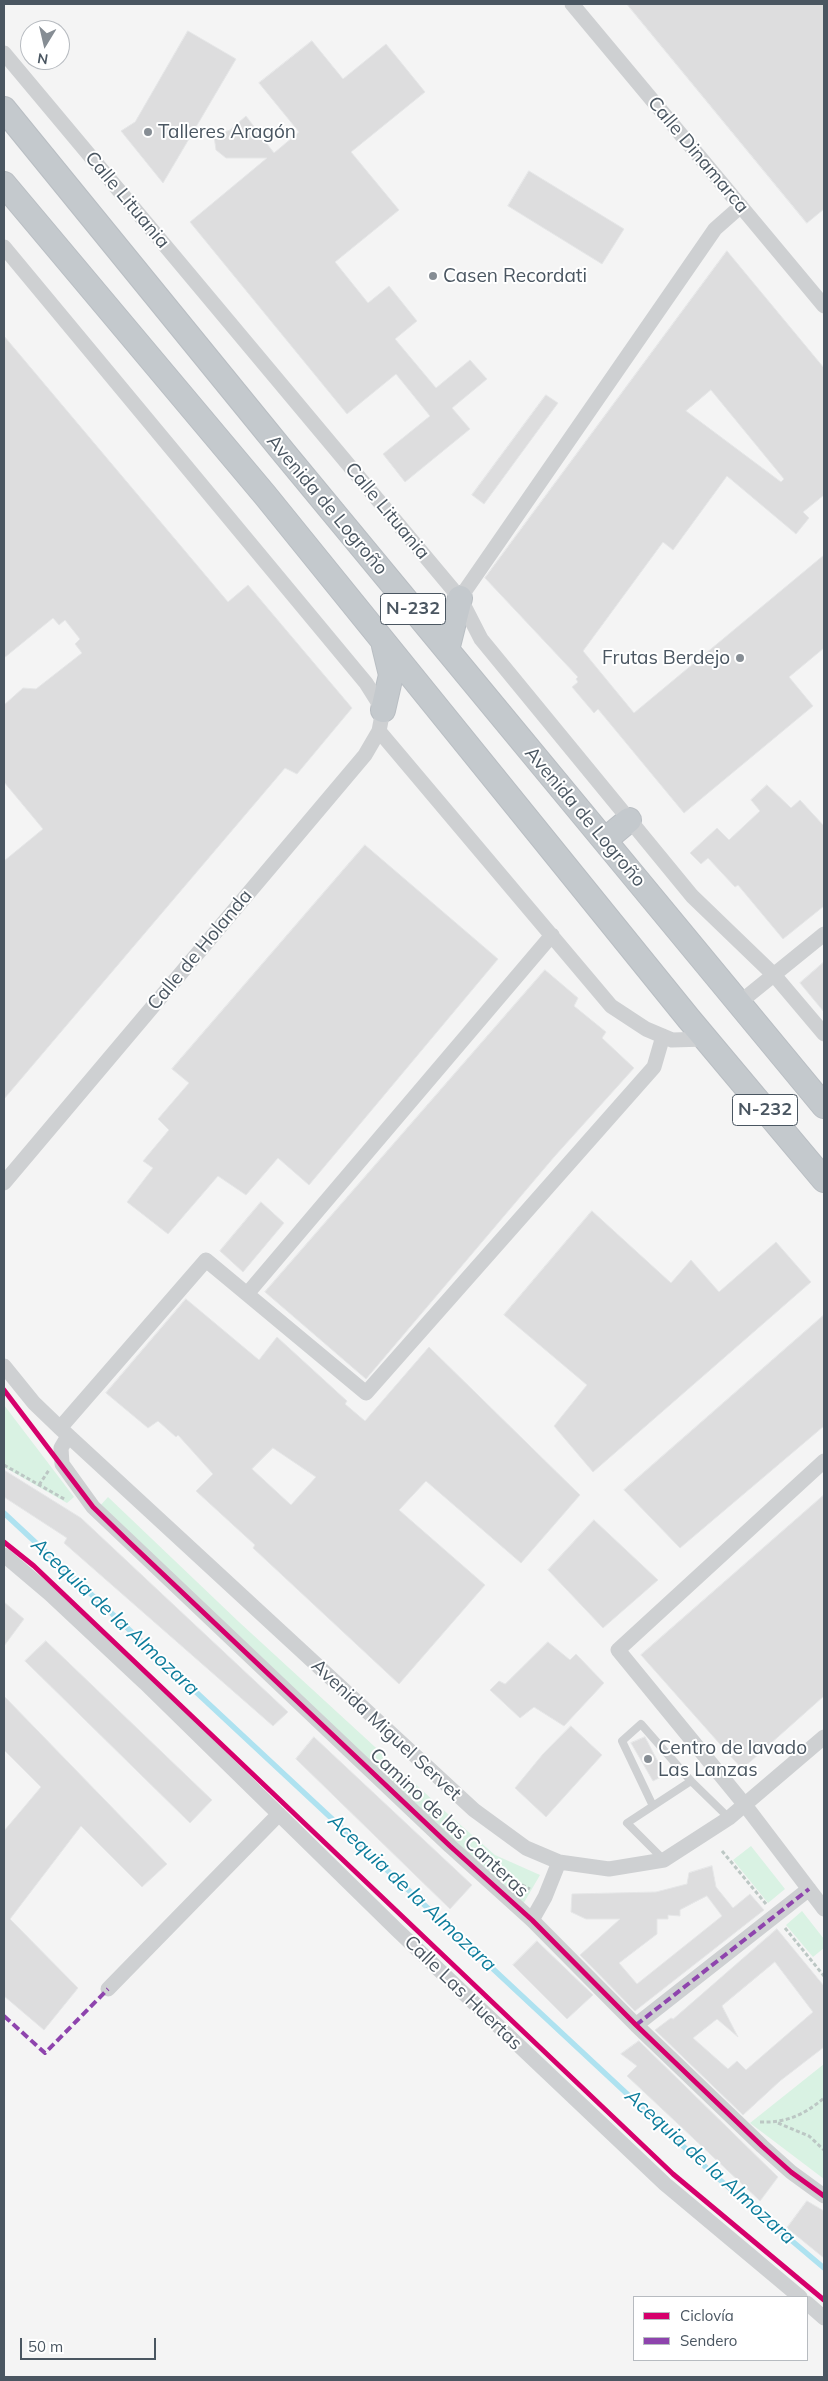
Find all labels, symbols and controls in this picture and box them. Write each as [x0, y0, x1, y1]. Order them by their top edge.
north arrow [20, 20, 70, 70]
text: N [36, 49, 49, 69]
street label: Calle Dinamarca [643, 92, 753, 218]
place label: Talleres Aragón [158, 121, 296, 143]
marker: Talleres Aragón [142, 126, 154, 138]
street label: Calle Lituania [80, 147, 174, 253]
place label: Casen Recordati [443, 265, 587, 287]
marker: Casen Recordati [427, 270, 439, 282]
street label: Avenida de Logroño [262, 430, 392, 580]
street label: Calle Lituania [340, 458, 434, 564]
road number: N-232 [380, 594, 446, 624]
place label: Frutas Berdejo [602, 647, 730, 669]
marker: Frutas Berdejo [734, 652, 746, 664]
street label: Avenida de Logroño [520, 742, 650, 892]
street label: Calle de Holanda [143, 885, 257, 1015]
road number: N-232 [732, 1094, 798, 1126]
water label: Acequia de la Almozara [26, 1533, 204, 1701]
street label: Avenida Miguel Servet [306, 1655, 466, 1805]
place label: Centro de lavado Las Lanzas [658, 1737, 807, 1781]
street label: Camino de las Canteras [365, 1743, 533, 1903]
marker: Centro de lavado Las Lanzas [642, 1753, 654, 1765]
water label: Acequia de la Almozara [323, 1809, 501, 1977]
street label: Calle Las Huertas [399, 1931, 527, 2055]
water label: Acequia de la Almozara [620, 2084, 800, 2250]
legend [633, 2296, 808, 2361]
text: Ciclovía [680, 2306, 734, 2325]
scale bar [22, 2328, 159, 2360]
text: Sendero [680, 2331, 737, 2350]
text: 50 m [28, 2337, 63, 2356]

